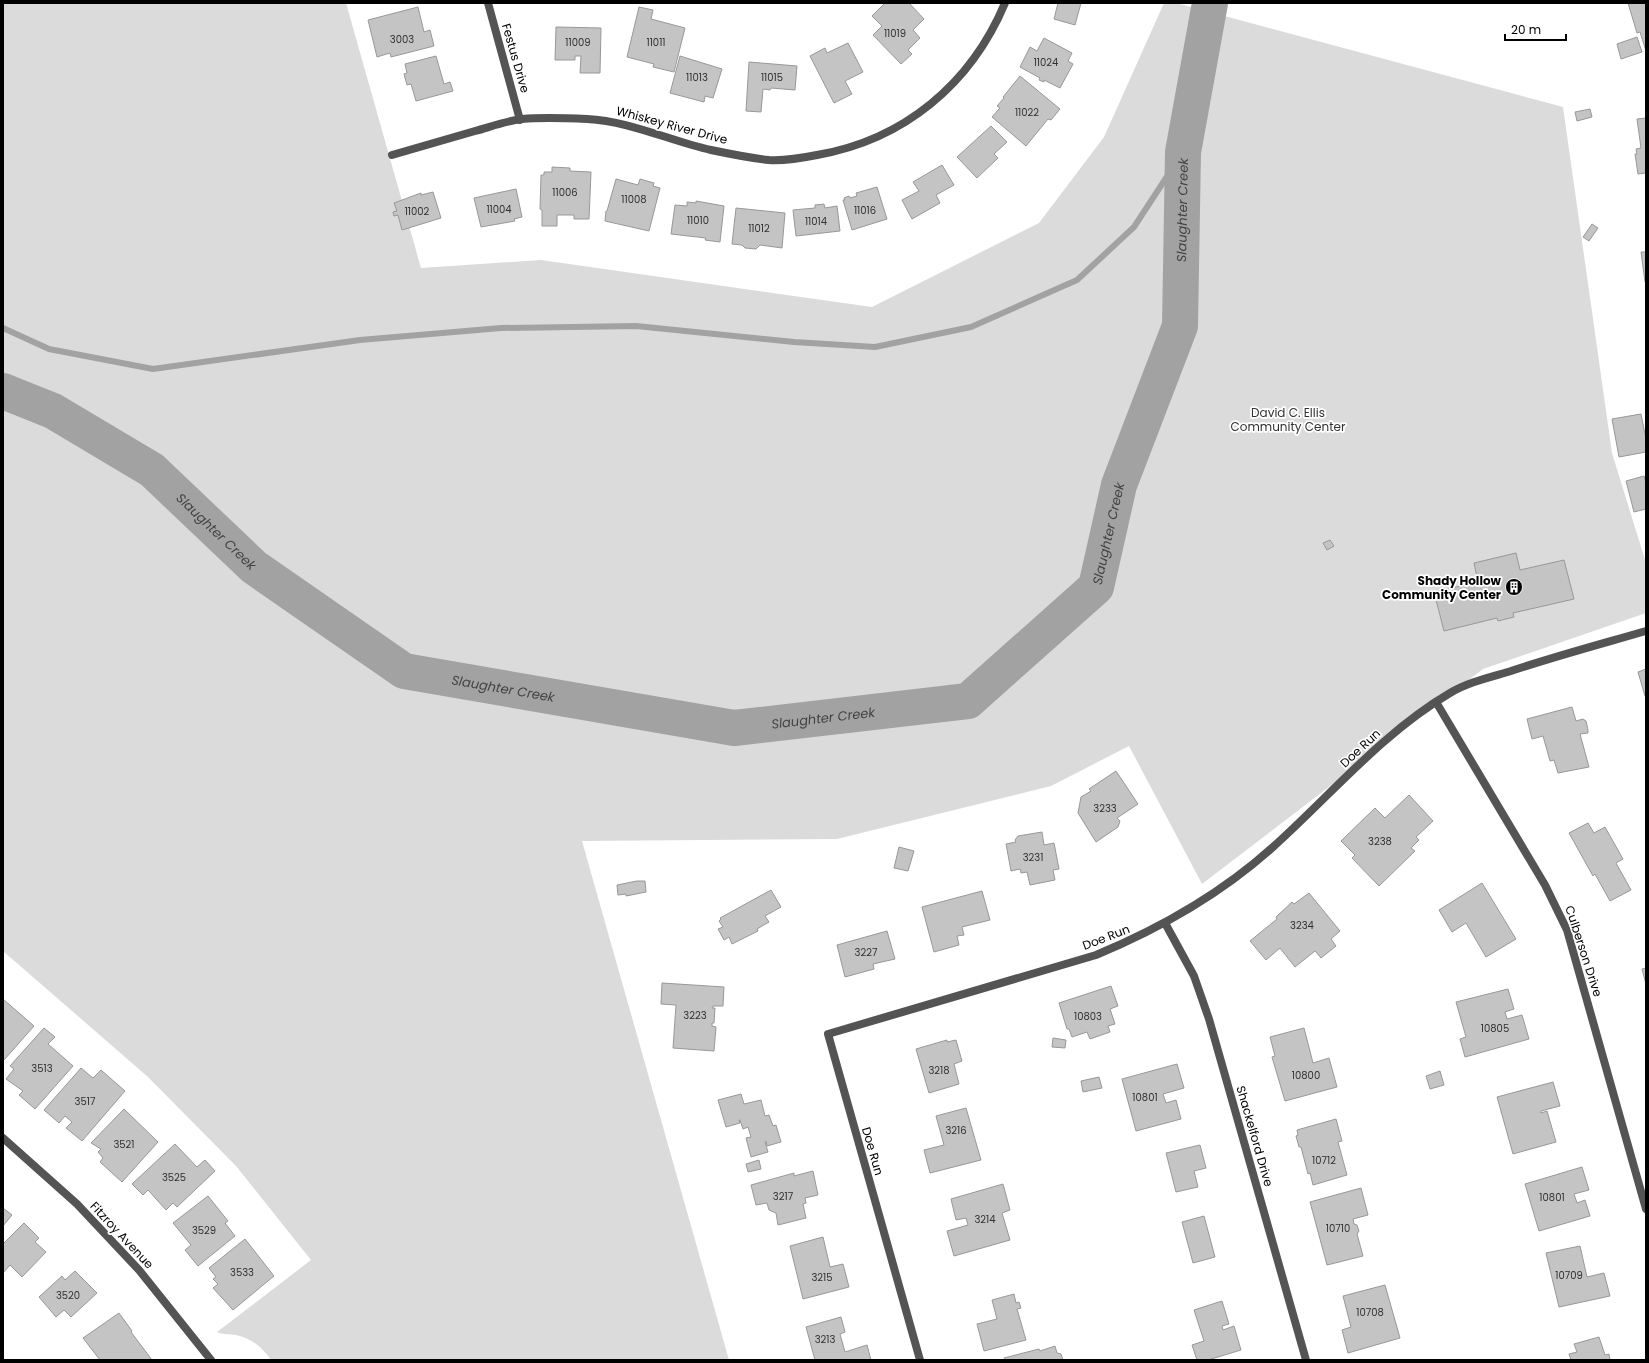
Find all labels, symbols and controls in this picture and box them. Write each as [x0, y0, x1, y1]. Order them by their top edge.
scale bar [1505, 16, 1566, 42]
street label: Festus Drive [498, 21, 534, 95]
text: 20 m [1511, 21, 1541, 38]
house number: 11019 [884, 26, 906, 41]
house number: 3003 [390, 32, 414, 47]
house number: 11009 [565, 35, 591, 50]
house number: 11011 [646, 35, 666, 50]
house number: 11024 [1034, 55, 1058, 70]
house number: 11013 [686, 70, 708, 85]
house number: 11015 [761, 70, 783, 85]
street label: Whiskey River Drive [615, 102, 729, 148]
house number: 11022 [1015, 105, 1039, 120]
water label: Slaughter Creek [1172, 157, 1192, 262]
house number: 11006 [552, 185, 578, 200]
house number: 11008 [621, 192, 647, 207]
house number: 11004 [486, 202, 512, 217]
house number: 11016 [854, 203, 876, 218]
house number: 11002 [405, 204, 430, 219]
house number: 11010 [687, 213, 709, 228]
house number: 11014 [805, 214, 827, 229]
house number: 11012 [748, 221, 770, 236]
park label: David C. Ellis Community Center [1231, 404, 1346, 435]
water label: Slaughter Creek [1087, 479, 1129, 587]
water label: Slaughter Creek [172, 488, 262, 575]
place label: Shady Hollow Community Center [1382, 572, 1502, 603]
building icon: Shady Hollow Community Center [1504, 577, 1524, 597]
water label: Slaughter Creek [450, 670, 557, 707]
water label: Slaughter Creek [770, 702, 877, 733]
street label: Doe Run [1336, 725, 1384, 771]
house number: 3233 [1093, 801, 1117, 816]
house number: 3238 [1368, 834, 1392, 849]
house number: 3231 [1023, 850, 1043, 865]
street label: Culberson Drive [1561, 903, 1607, 999]
house number: 3234 [1290, 918, 1314, 933]
street label: Doe Run [1080, 920, 1132, 954]
house number: 3227 [855, 945, 878, 960]
house number: 3223 [683, 1008, 707, 1023]
house number: 10803 [1074, 1009, 1102, 1024]
house number: 10805 [1481, 1021, 1509, 1036]
house number: 3513 [31, 1061, 53, 1076]
house number: 3218 [928, 1063, 950, 1078]
house number: 10800 [1292, 1068, 1320, 1083]
street label: Shackelford Drive [1232, 1084, 1278, 1188]
house number: 10801 [1132, 1090, 1158, 1105]
house number: 3517 [75, 1094, 96, 1109]
house number: 3216 [945, 1123, 967, 1138]
street label: Doe Run [858, 1125, 888, 1177]
house number: 3521 [113, 1137, 135, 1152]
house number: 10712 [1312, 1153, 1336, 1168]
house number: 3525 [162, 1170, 186, 1185]
house number: 3217 [773, 1189, 794, 1204]
house number: 10801 [1539, 1190, 1565, 1205]
street label: Fitzroy Avenue [86, 1198, 158, 1272]
house number: 3214 [974, 1212, 996, 1227]
house number: 10710 [1326, 1221, 1350, 1236]
house number: 3529 [192, 1223, 216, 1238]
house number: 3533 [230, 1265, 254, 1280]
house number: 10709 [1555, 1268, 1583, 1283]
house number: 3215 [811, 1270, 833, 1285]
house number: 3520 [56, 1288, 80, 1303]
house number: 10708 [1356, 1305, 1384, 1320]
house number: 3213 [815, 1332, 835, 1347]

